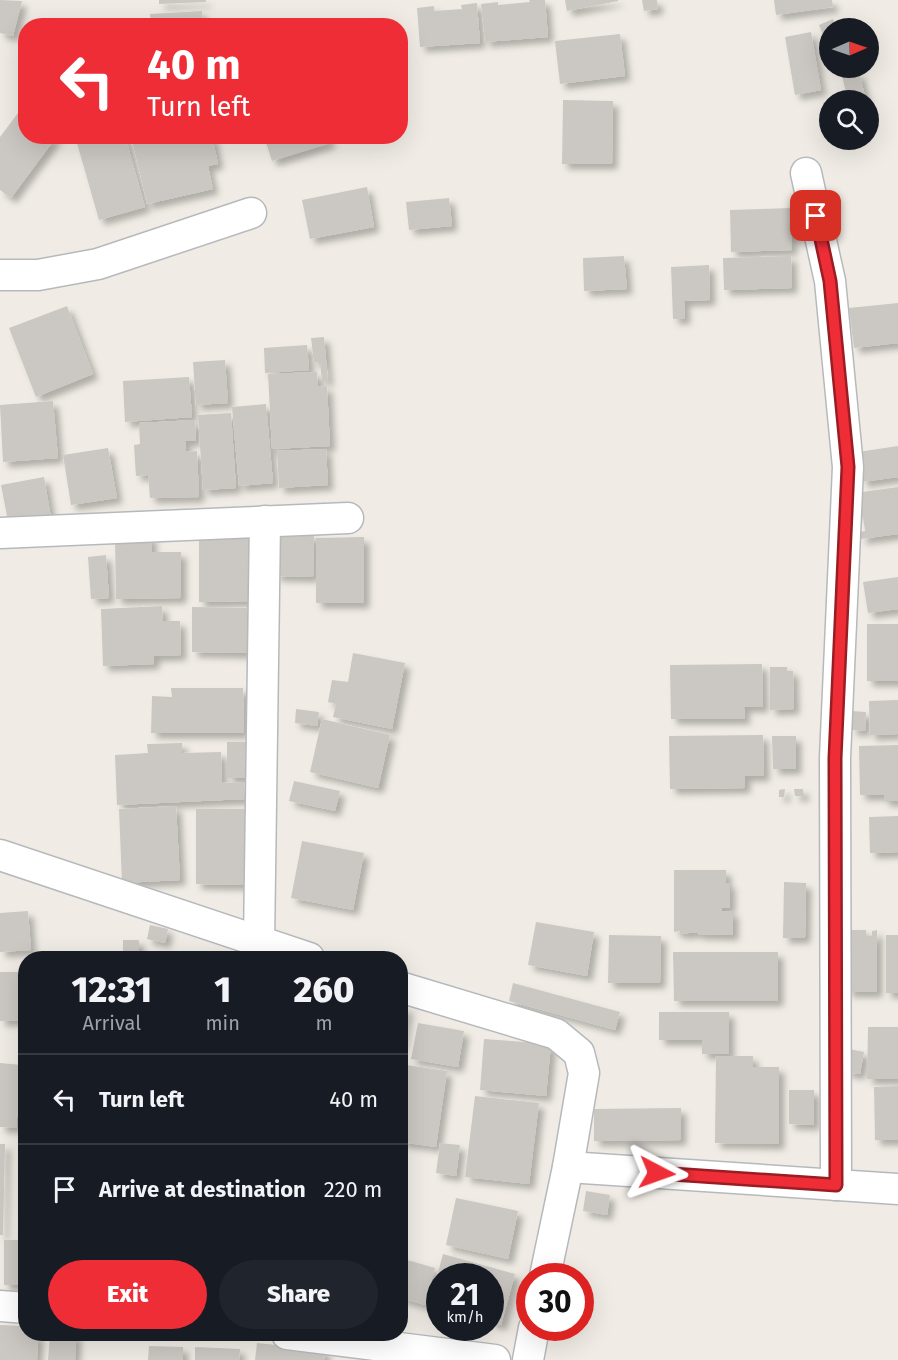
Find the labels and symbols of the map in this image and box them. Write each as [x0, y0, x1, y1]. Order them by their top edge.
north arrow [819, 18, 879, 78]
pin [790, 190, 841, 241]
position arrow [625, 1141, 689, 1205]
speed limit sign: 30 [516, 1263, 594, 1341]

